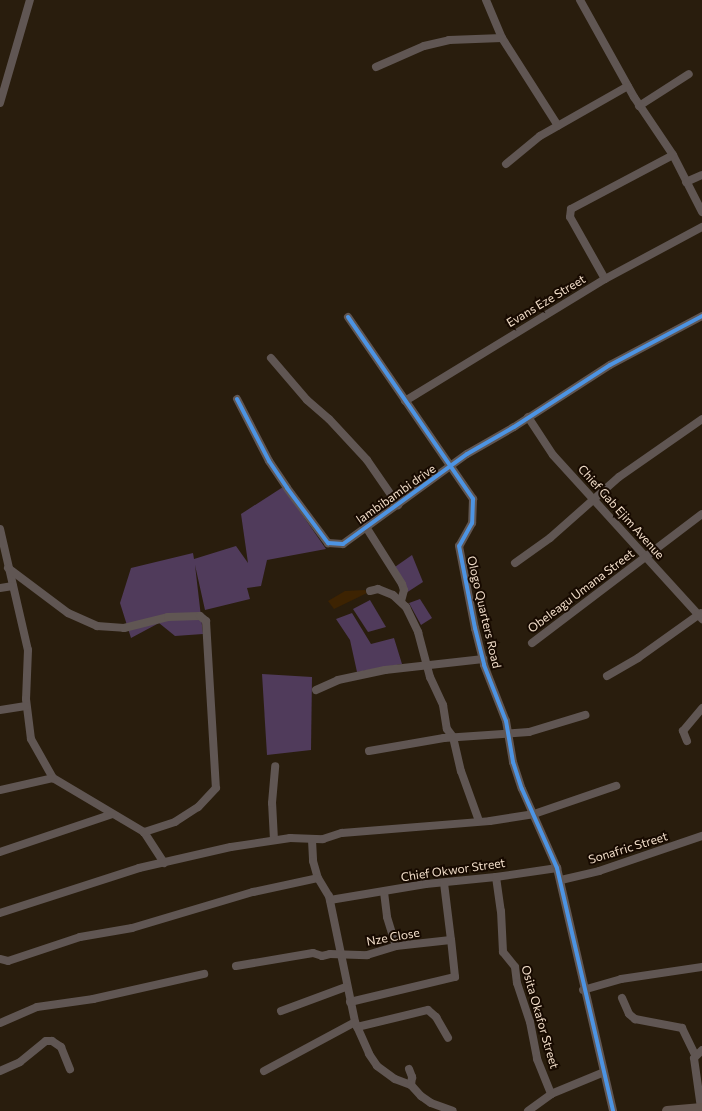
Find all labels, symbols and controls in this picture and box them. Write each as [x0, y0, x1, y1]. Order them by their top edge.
street label: Evans Eze Street [504, 272, 588, 330]
street label: lambibambi drive [354, 461, 438, 527]
street label: Chief Gab Ejim Avenue [575, 462, 667, 562]
street label: Obeleagu Umana Street [525, 546, 637, 636]
street label: Ologo Quarters Road [464, 554, 504, 670]
street label: Sonafric Street [587, 829, 669, 867]
street label: Chief Okwor Street [400, 856, 506, 884]
street label: Nze Close [365, 925, 421, 949]
street label: Osita Okafor Street [518, 964, 562, 1070]

